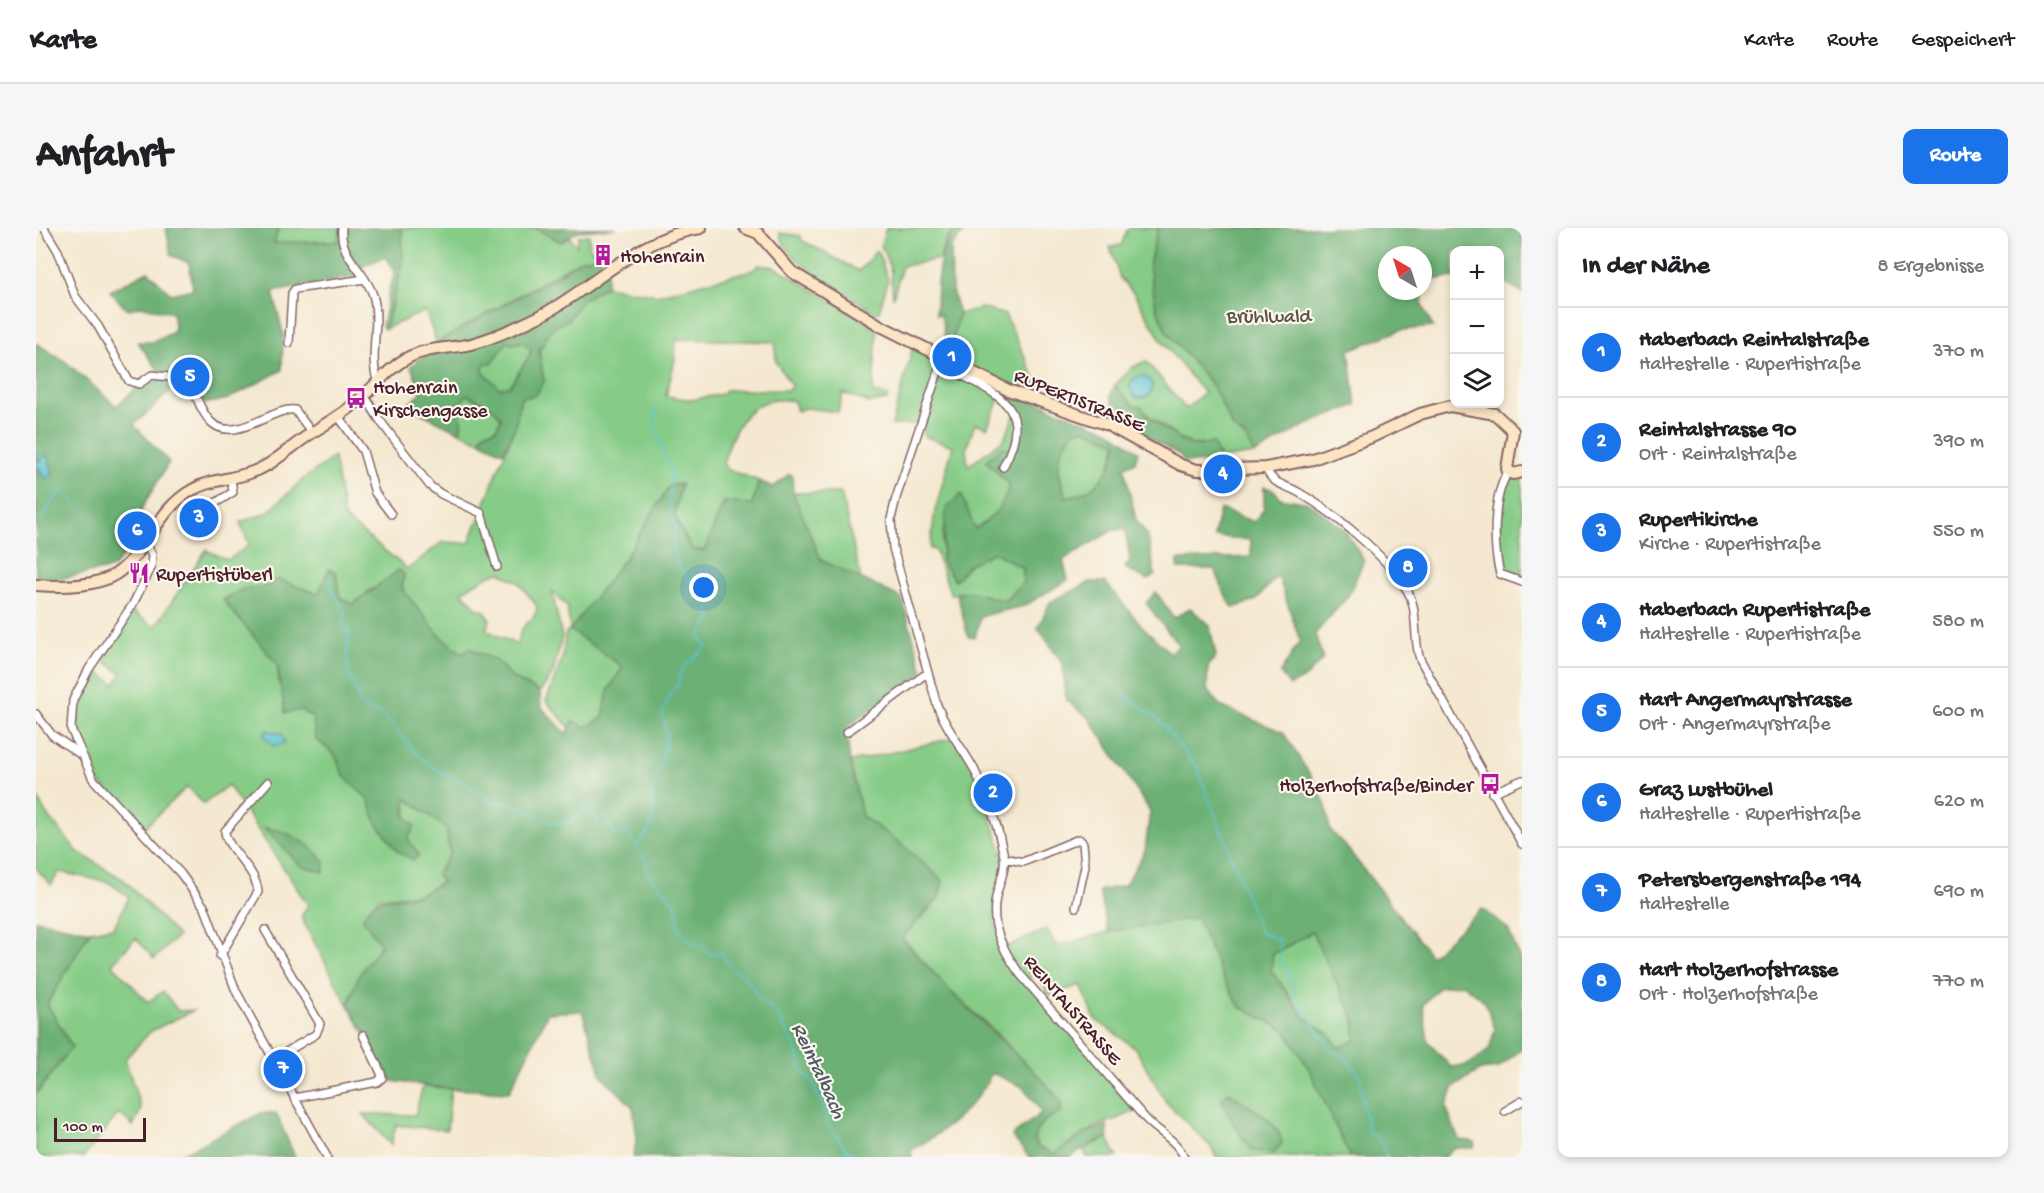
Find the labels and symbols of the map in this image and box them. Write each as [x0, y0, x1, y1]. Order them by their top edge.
building icon: Hohenrain [591, 243, 615, 267]
north arrow [1378, 246, 1432, 300]
place label: Hohenrain [620, 247, 705, 270]
park label: Brühlwald [1226, 307, 1314, 330]
pin: 1 [932, 334, 972, 380]
pin: 5 [170, 354, 210, 400]
street label: RUPERTISTRASSE [1010, 366, 1149, 439]
place label: Hohenrain Kirschengasse [373, 378, 488, 424]
bus stop icon: Hohenrain Kirschengasse [344, 386, 368, 410]
pin: 4 [1204, 452, 1242, 496]
pin: 3 [180, 496, 218, 540]
pin: 6 [118, 508, 156, 554]
pin: 8 [1388, 546, 1428, 590]
restaurant icon: Rupertistüberl [127, 561, 151, 585]
place label: Rupertistüberl [156, 565, 273, 588]
your location [689, 573, 718, 602]
pin: 2 [974, 770, 1012, 816]
bus stop icon: Holzerhofstraße/Binder [1478, 772, 1502, 796]
place label: Holzerhofstraße/Binder [1279, 776, 1475, 799]
street label: REINTALSTRASSE [1017, 952, 1126, 1072]
water label: Reintalbach [784, 1020, 850, 1124]
pin: 7 [264, 1046, 302, 1092]
scale bar [54, 1115, 146, 1142]

